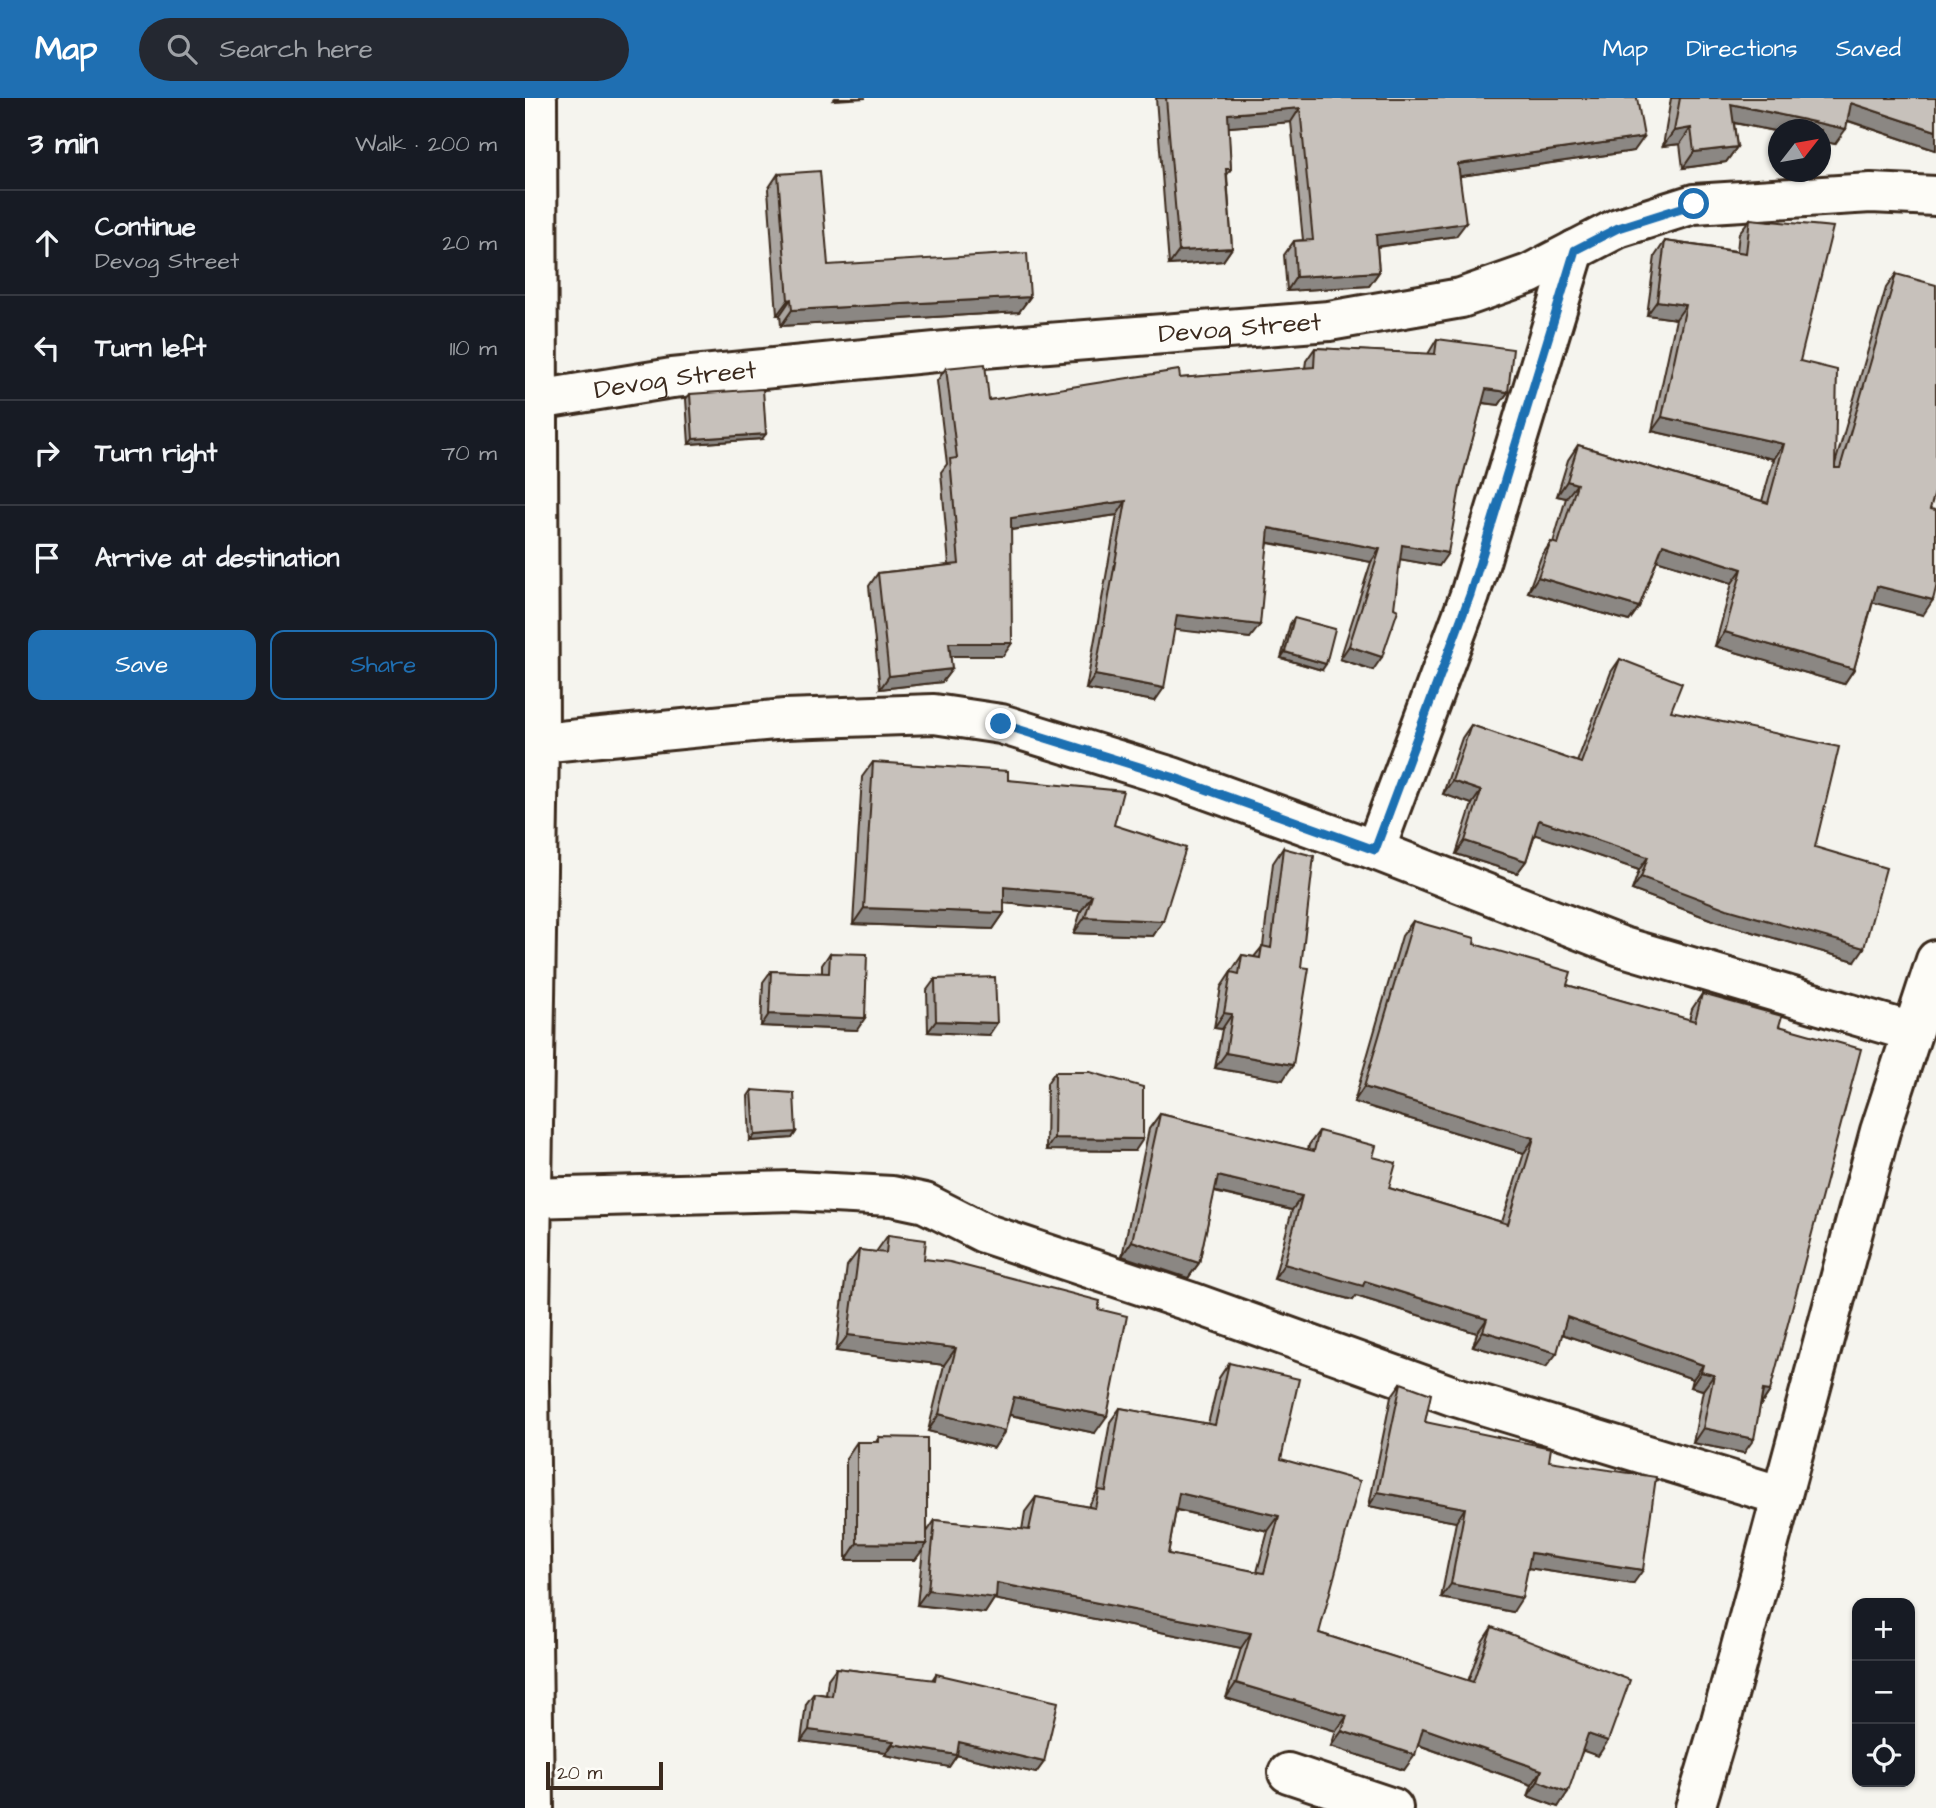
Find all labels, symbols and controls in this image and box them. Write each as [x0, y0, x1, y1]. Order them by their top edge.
search box [139, 18, 629, 81]
text: Map [35, 26, 97, 72]
icon: search [163, 30, 201, 68]
text: Search here [219, 31, 373, 67]
text: Map [1603, 32, 1648, 66]
text: Directions [1686, 32, 1798, 66]
text: Saved [1836, 32, 1901, 66]
north arrow [1768, 119, 1831, 182]
text: 3 min [28, 123, 98, 165]
text: Walk · 200 m [355, 128, 497, 160]
route start [1678, 188, 1709, 219]
text: Continue [95, 209, 196, 245]
icon: ahead [28, 224, 66, 262]
text: 20 m [442, 227, 497, 259]
text: Devog Street [95, 245, 239, 277]
street label: Devog Street [1157, 304, 1323, 352]
icon: left [28, 329, 66, 367]
text: Turn left [95, 330, 206, 366]
text: 110 m [449, 332, 497, 364]
street label: Devog Street [592, 352, 758, 408]
icon: right [28, 434, 66, 472]
text: Turn right [95, 435, 217, 471]
text: 70 m [441, 437, 497, 469]
icon: arrive [28, 539, 66, 577]
text: Arrive at destination [95, 540, 340, 576]
button: Save [28, 630, 256, 700]
button: Share [270, 630, 497, 700]
route end [985, 708, 1016, 739]
map controls [1852, 1598, 1915, 1787]
button: + [1852, 1598, 1915, 1661]
button: − [1852, 1661, 1915, 1724]
button: locate [1852, 1724, 1915, 1787]
scale bar [546, 1759, 663, 1791]
text: 20 m [557, 1760, 602, 1787]

